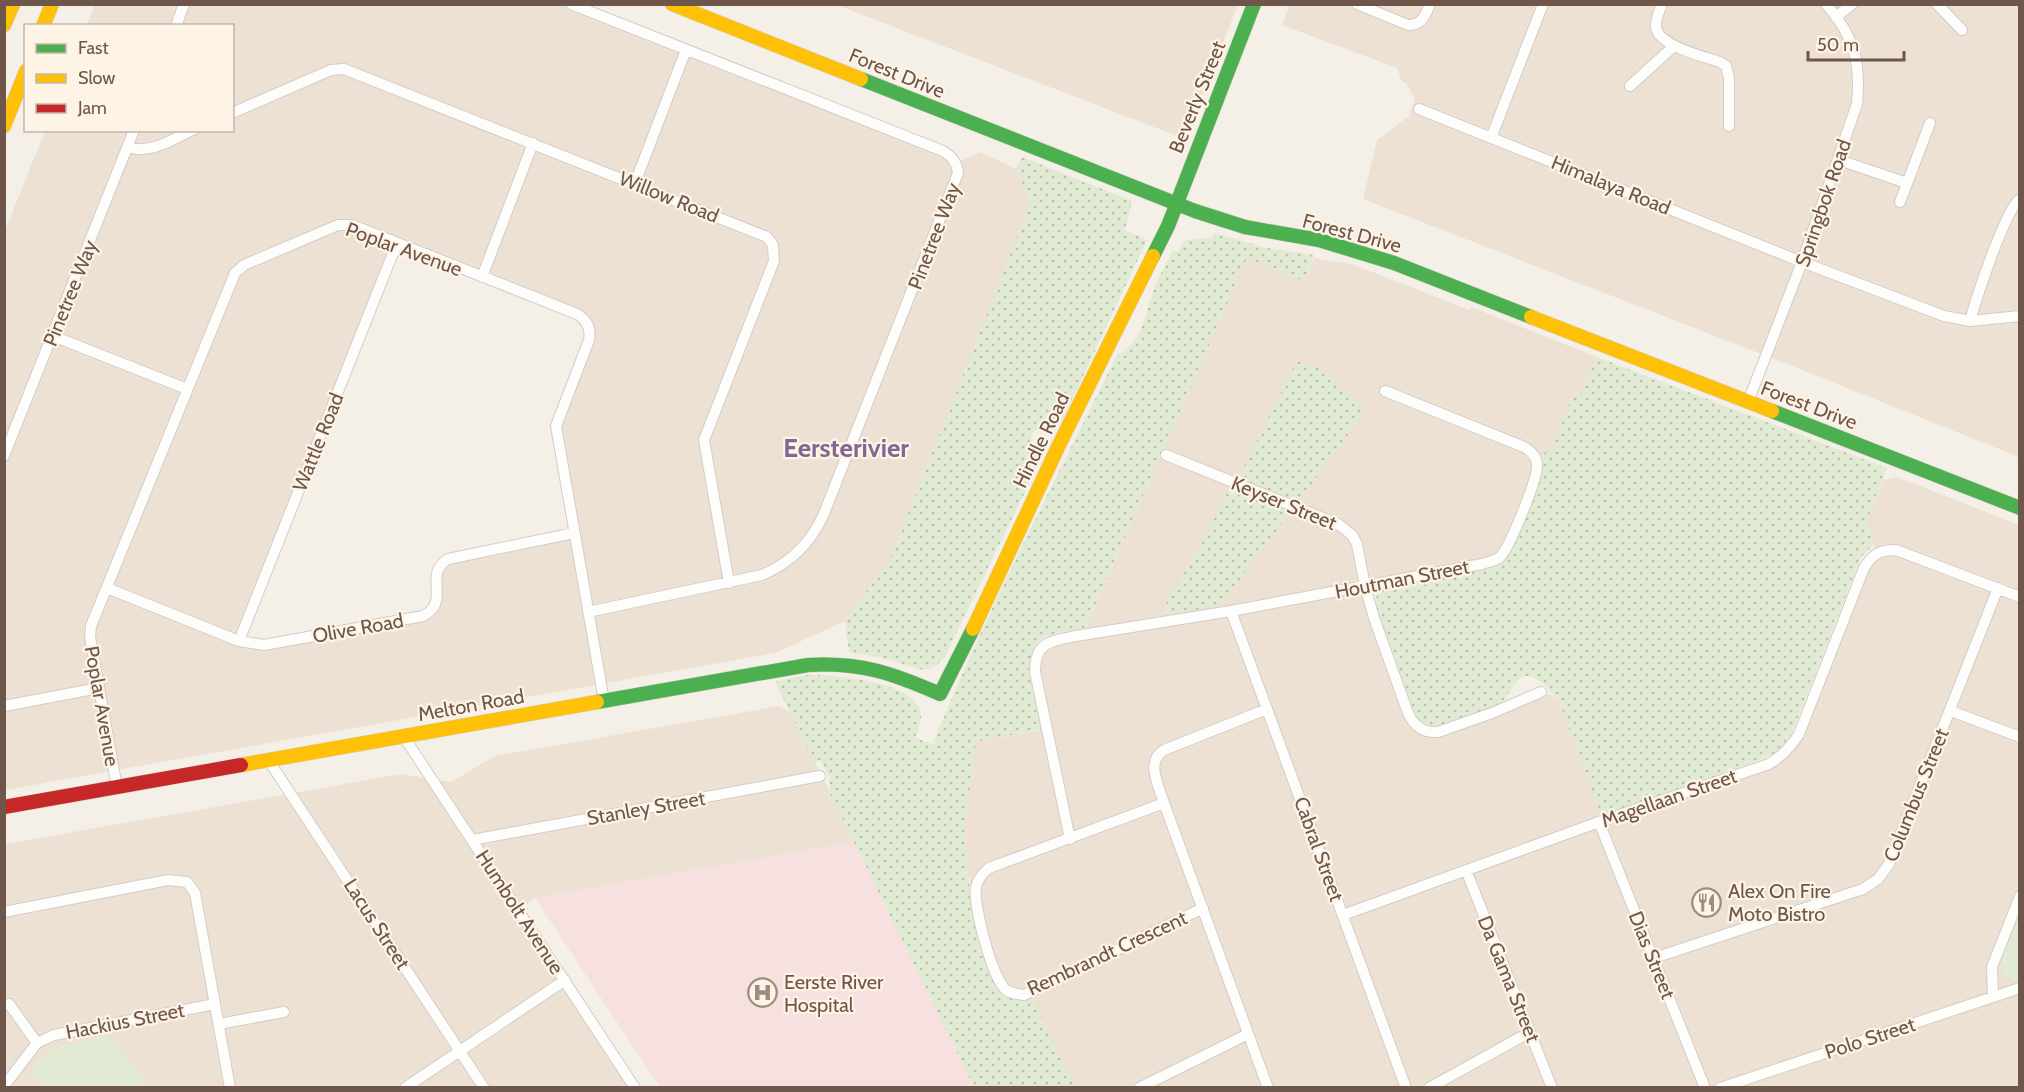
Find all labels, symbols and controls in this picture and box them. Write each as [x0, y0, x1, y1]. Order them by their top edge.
legend [24, 24, 234, 132]
scale bar [1808, 24, 1904, 62]
text: 50 m [1817, 34, 1859, 56]
text: Fast [78, 37, 109, 59]
street label: Beverly Street [1164, 37, 1230, 157]
street label: Forest Drive [846, 43, 948, 103]
text: Slow [78, 67, 115, 89]
text: Jam [77, 97, 107, 119]
street label: Springbok Road [1790, 136, 1856, 270]
street label: Himalaya Road [1548, 150, 1674, 220]
street label: Willow Road [616, 166, 722, 228]
street label: Pinetree Way [903, 179, 965, 293]
street label: Forest Drive [1300, 208, 1404, 258]
street label: Poplar Avenue [343, 217, 465, 281]
street label: Pinetree Way [38, 236, 102, 350]
street label: Forest Drive [1757, 376, 1861, 434]
street label: Hindle Road [1008, 388, 1074, 492]
street label: Wattle Road [287, 389, 349, 495]
district label: Eersterivier [783, 432, 909, 464]
street label: Keyser Street [1228, 471, 1340, 535]
street label: Houtman Street [1333, 554, 1471, 604]
street label: Olive Road [311, 608, 405, 648]
street label: Poplar Avenue [80, 644, 124, 768]
street label: Melton Road [416, 684, 526, 726]
street label: Columbus Street [1878, 725, 1954, 865]
street label: Magellaan Street [1598, 764, 1740, 832]
street label: Stanley Street [585, 786, 707, 830]
street label: Cabral Street [1289, 793, 1349, 905]
street label: Humbolt Avenue [471, 845, 569, 979]
street label: Lacus Street [339, 874, 415, 974]
place label: Alex On Fire Moto Bistro [1728, 879, 1831, 926]
restaurant icon: Alex On Fire Moto Bistro [1691, 886, 1723, 918]
street label: Rembrandt Crescent [1023, 905, 1191, 1001]
street label: Dias Street [1624, 908, 1681, 1003]
street label: Da Gama Street [1473, 912, 1545, 1046]
place label: Eerste River Hospital [784, 970, 884, 1017]
hospital icon: Eerste River Hospital [747, 977, 779, 1009]
street label: Hackius Street [64, 998, 187, 1044]
street label: Polo Street [1822, 1012, 1919, 1064]

